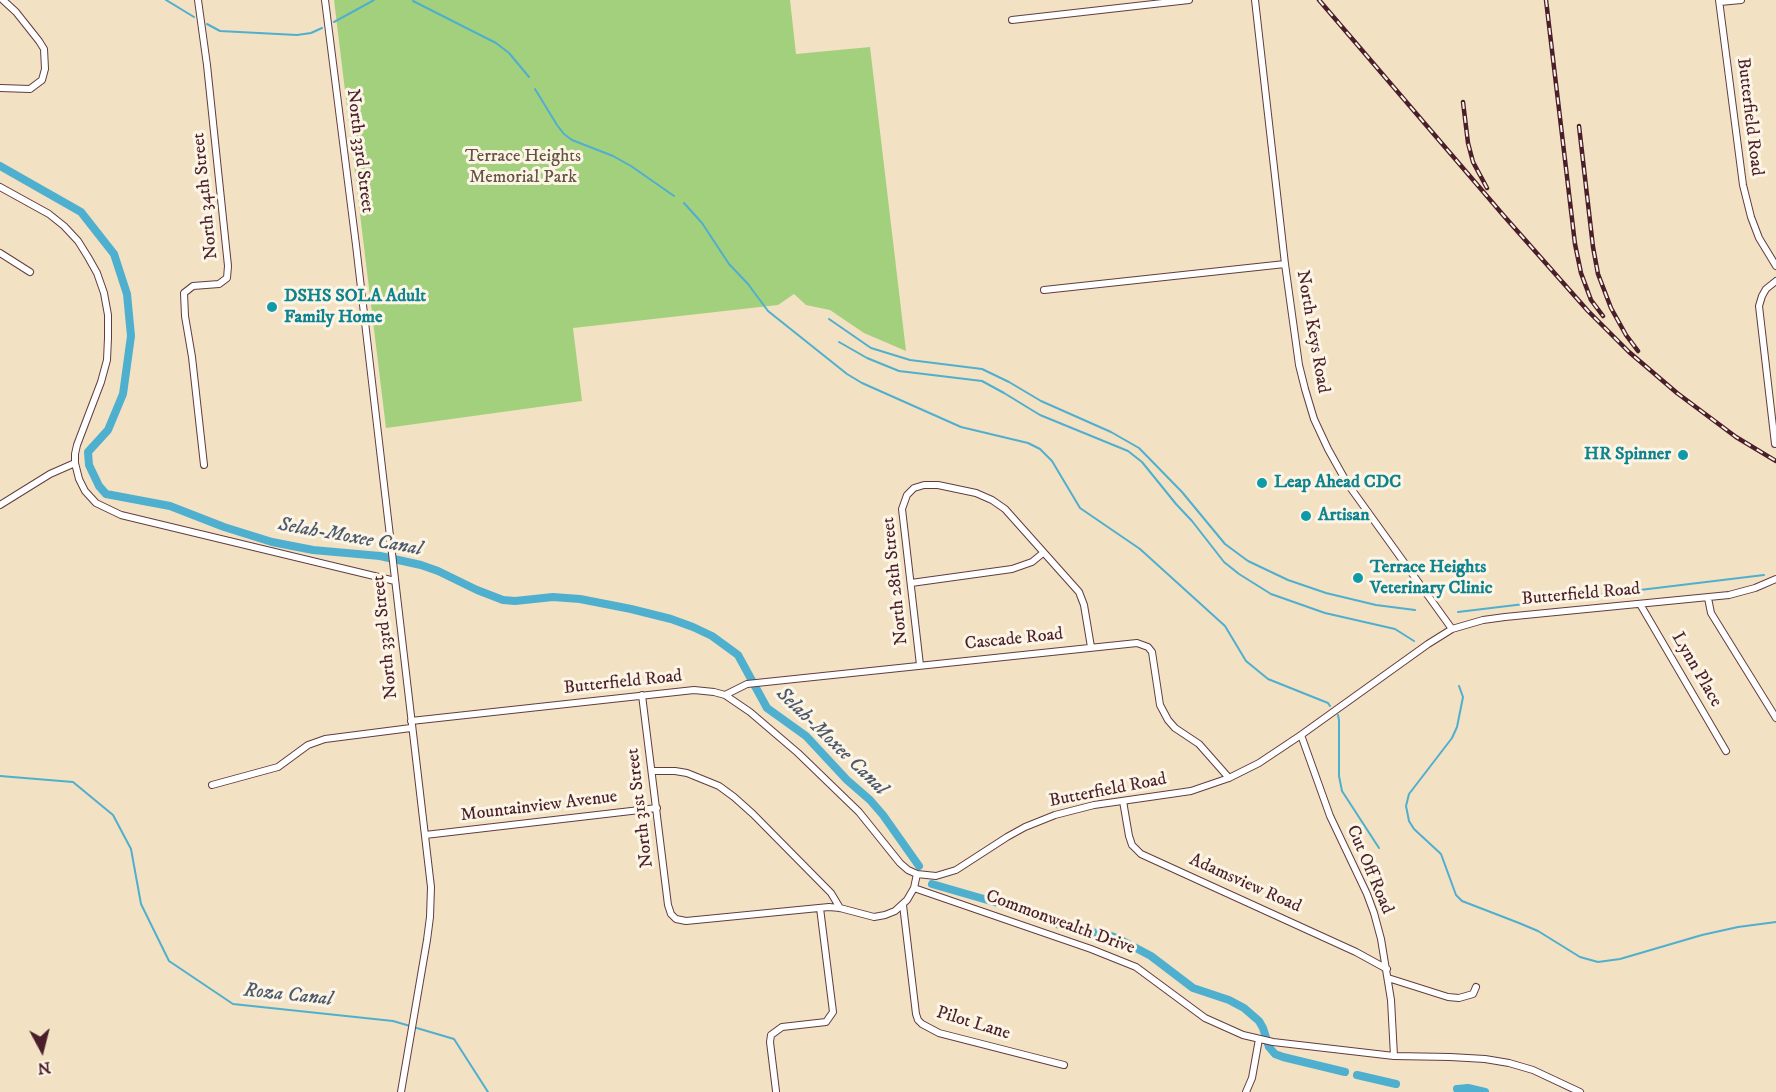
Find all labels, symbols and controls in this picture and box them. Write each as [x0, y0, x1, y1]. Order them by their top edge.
street label: Butterfield Road [1731, 57, 1767, 177]
street label: North 33rd Street [341, 88, 377, 214]
street label: North 34th Street [189, 131, 223, 261]
park label: Terrace Heights Memorial Park [465, 146, 581, 188]
street label: North Keys Road [1291, 269, 1333, 395]
place label: DSHS SOLA Adult Family Home [284, 286, 426, 328]
marker: DSHS SOLA Adult Family Home [265, 300, 279, 314]
place label: HR Spinner [1584, 444, 1671, 466]
marker: HR Spinner [1676, 448, 1690, 462]
place label: Leap Ahead CDC [1274, 472, 1401, 494]
marker: Leap Ahead CDC [1255, 476, 1269, 490]
place label: Artisan [1318, 505, 1370, 527]
marker: Artisan [1299, 509, 1313, 523]
water label: Selah-Moxee Canal [276, 514, 424, 562]
street label: North 28th Street [879, 516, 913, 646]
place label: Terrace Heights Veterinary Clinic [1370, 557, 1492, 600]
marker: Terrace Heights Veterinary Clinic [1351, 571, 1365, 585]
street label: North 33rd Street [369, 574, 403, 700]
street label: Butterfield Road [1521, 579, 1641, 611]
street label: Cascade Road [964, 624, 1064, 656]
street label: Lynn Place [1666, 629, 1726, 711]
street label: Butterfield Road [563, 666, 683, 700]
water label: Selah-Moxee Canal [770, 683, 892, 801]
street label: North 31st Street [623, 747, 659, 869]
street label: Butterfield Road [1048, 769, 1168, 813]
street label: Mountainview Avenue [459, 787, 619, 827]
street label: Cut Off Road [1341, 822, 1397, 918]
street label: Adamsview Road [1186, 850, 1304, 918]
street label: Commonwealth Drive [983, 886, 1137, 960]
water label: Roza Canal [242, 979, 334, 1013]
street label: Pilot Lane [933, 1003, 1013, 1045]
north arrow [12, 1020, 72, 1080]
text: N [36, 1057, 52, 1079]

